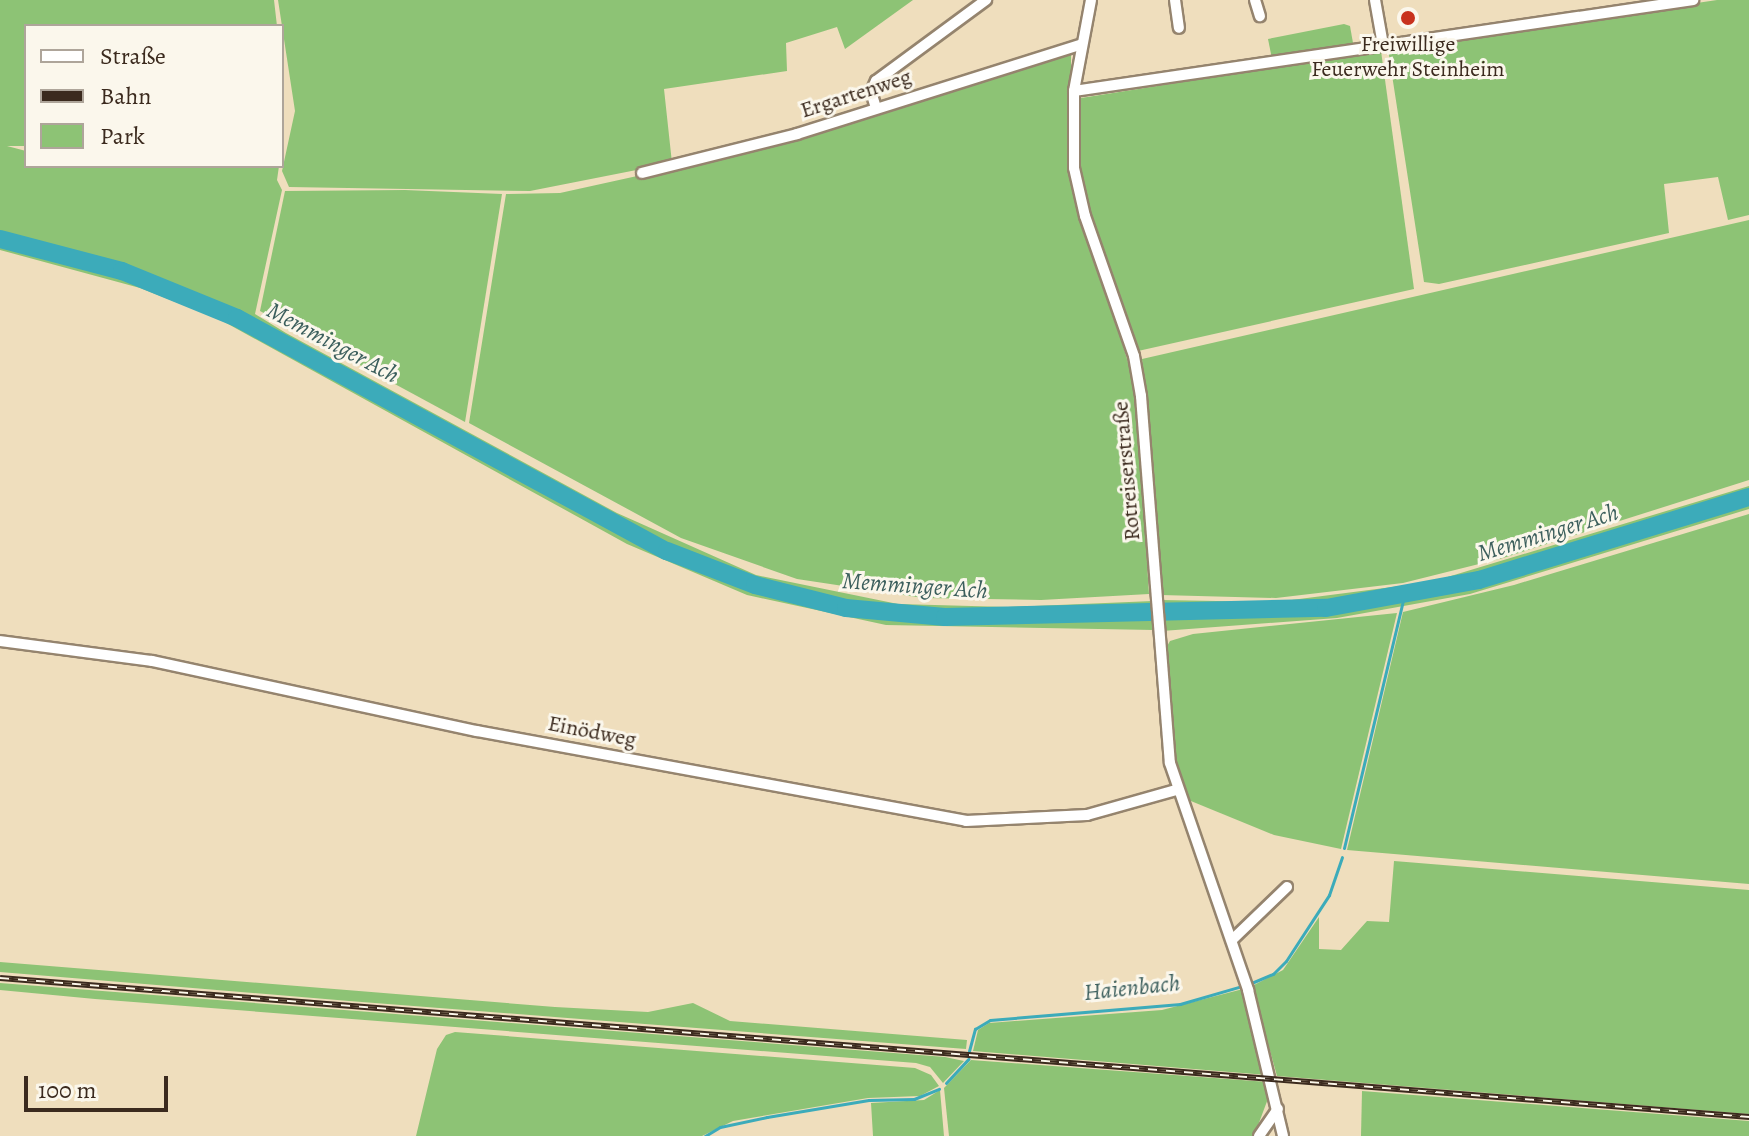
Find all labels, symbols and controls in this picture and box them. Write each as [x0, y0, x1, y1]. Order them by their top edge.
marker: Freiwillige Feuerwehr Steinheim [1399, 9, 1417, 27]
legend [24, 24, 284, 168]
place label: Freiwillige Feuerwehr Steinheim [1311, 31, 1505, 82]
text: Straße [100, 40, 166, 72]
street label: Ergartenweg [797, 64, 915, 124]
text: Bahn [100, 80, 151, 112]
text: Park [100, 120, 145, 152]
water label: Memminger Ach [262, 296, 404, 390]
street label: Rotreiserstraße [1108, 400, 1146, 542]
water label: Memminger Ach [1474, 498, 1622, 568]
water label: Memminger Ach [841, 567, 989, 605]
street label: Einödweg [546, 711, 638, 753]
water label: Haienbach [1082, 969, 1182, 1007]
scale bar [28, 1060, 172, 1110]
text: 100 m [38, 1074, 97, 1106]

